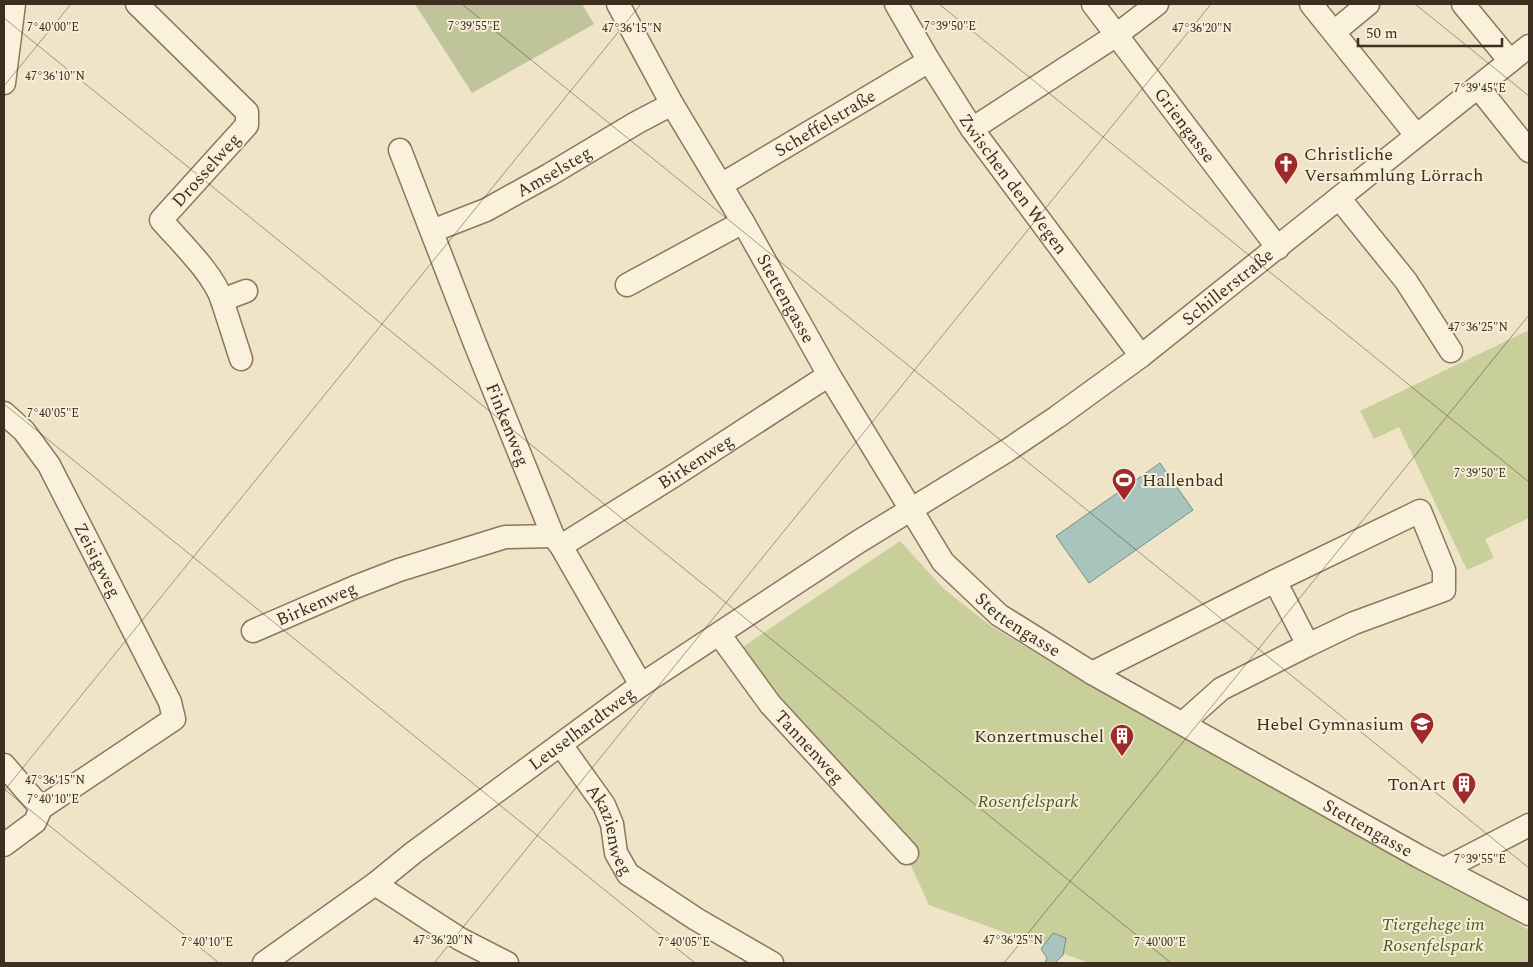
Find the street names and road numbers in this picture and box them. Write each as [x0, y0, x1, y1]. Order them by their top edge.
street label: Griengasse [1147, 82, 1222, 169]
street label: Scheffelstraße [769, 83, 881, 164]
street label: Zwischen den Wegen [952, 108, 1074, 261]
street label: Drosselweg [165, 127, 247, 214]
street label: Amselsteg [512, 139, 597, 205]
street label: Schillerstraße [1176, 242, 1280, 332]
street label: Stettengasse [749, 249, 822, 349]
street label: Finkenweg [478, 379, 536, 471]
street label: Birkenweg [653, 427, 739, 496]
street label: Zeisigweg [67, 518, 128, 603]
street label: Birkenweg [272, 575, 361, 633]
street label: Stettengasse [969, 586, 1066, 664]
street label: Leuselhardtweg [523, 680, 641, 778]
street label: Tannenweg [768, 704, 850, 790]
street label: Akazienweg [579, 778, 639, 881]
street label: Stettengasse [1318, 792, 1418, 864]

